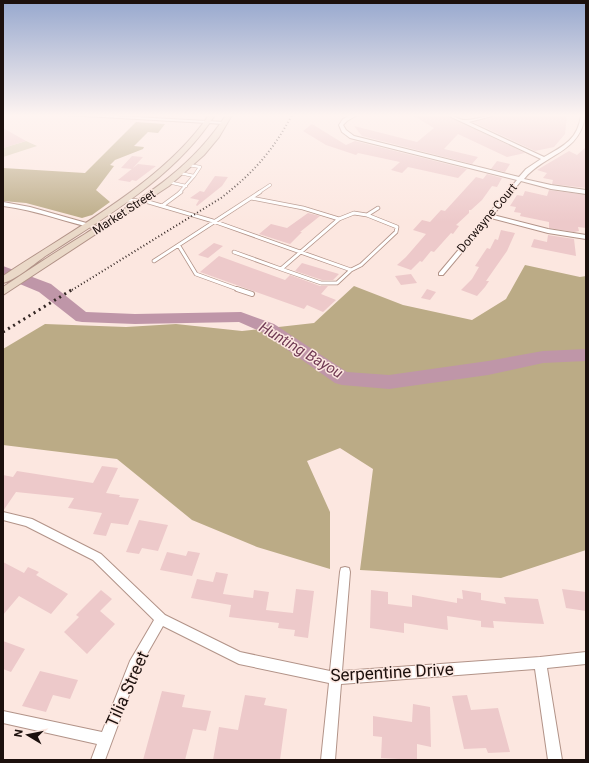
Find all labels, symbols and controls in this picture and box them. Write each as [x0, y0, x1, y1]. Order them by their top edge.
street label: Dorwayne Court [454, 181, 520, 255]
street label: Market Street [90, 186, 158, 237]
water label: Hunting Bayou [256, 318, 346, 382]
street label: Tilia Street [101, 648, 153, 730]
street label: Serpentine Drive [330, 659, 454, 685]
north arrow [8, 715, 48, 755]
text: N [12, 728, 26, 738]

